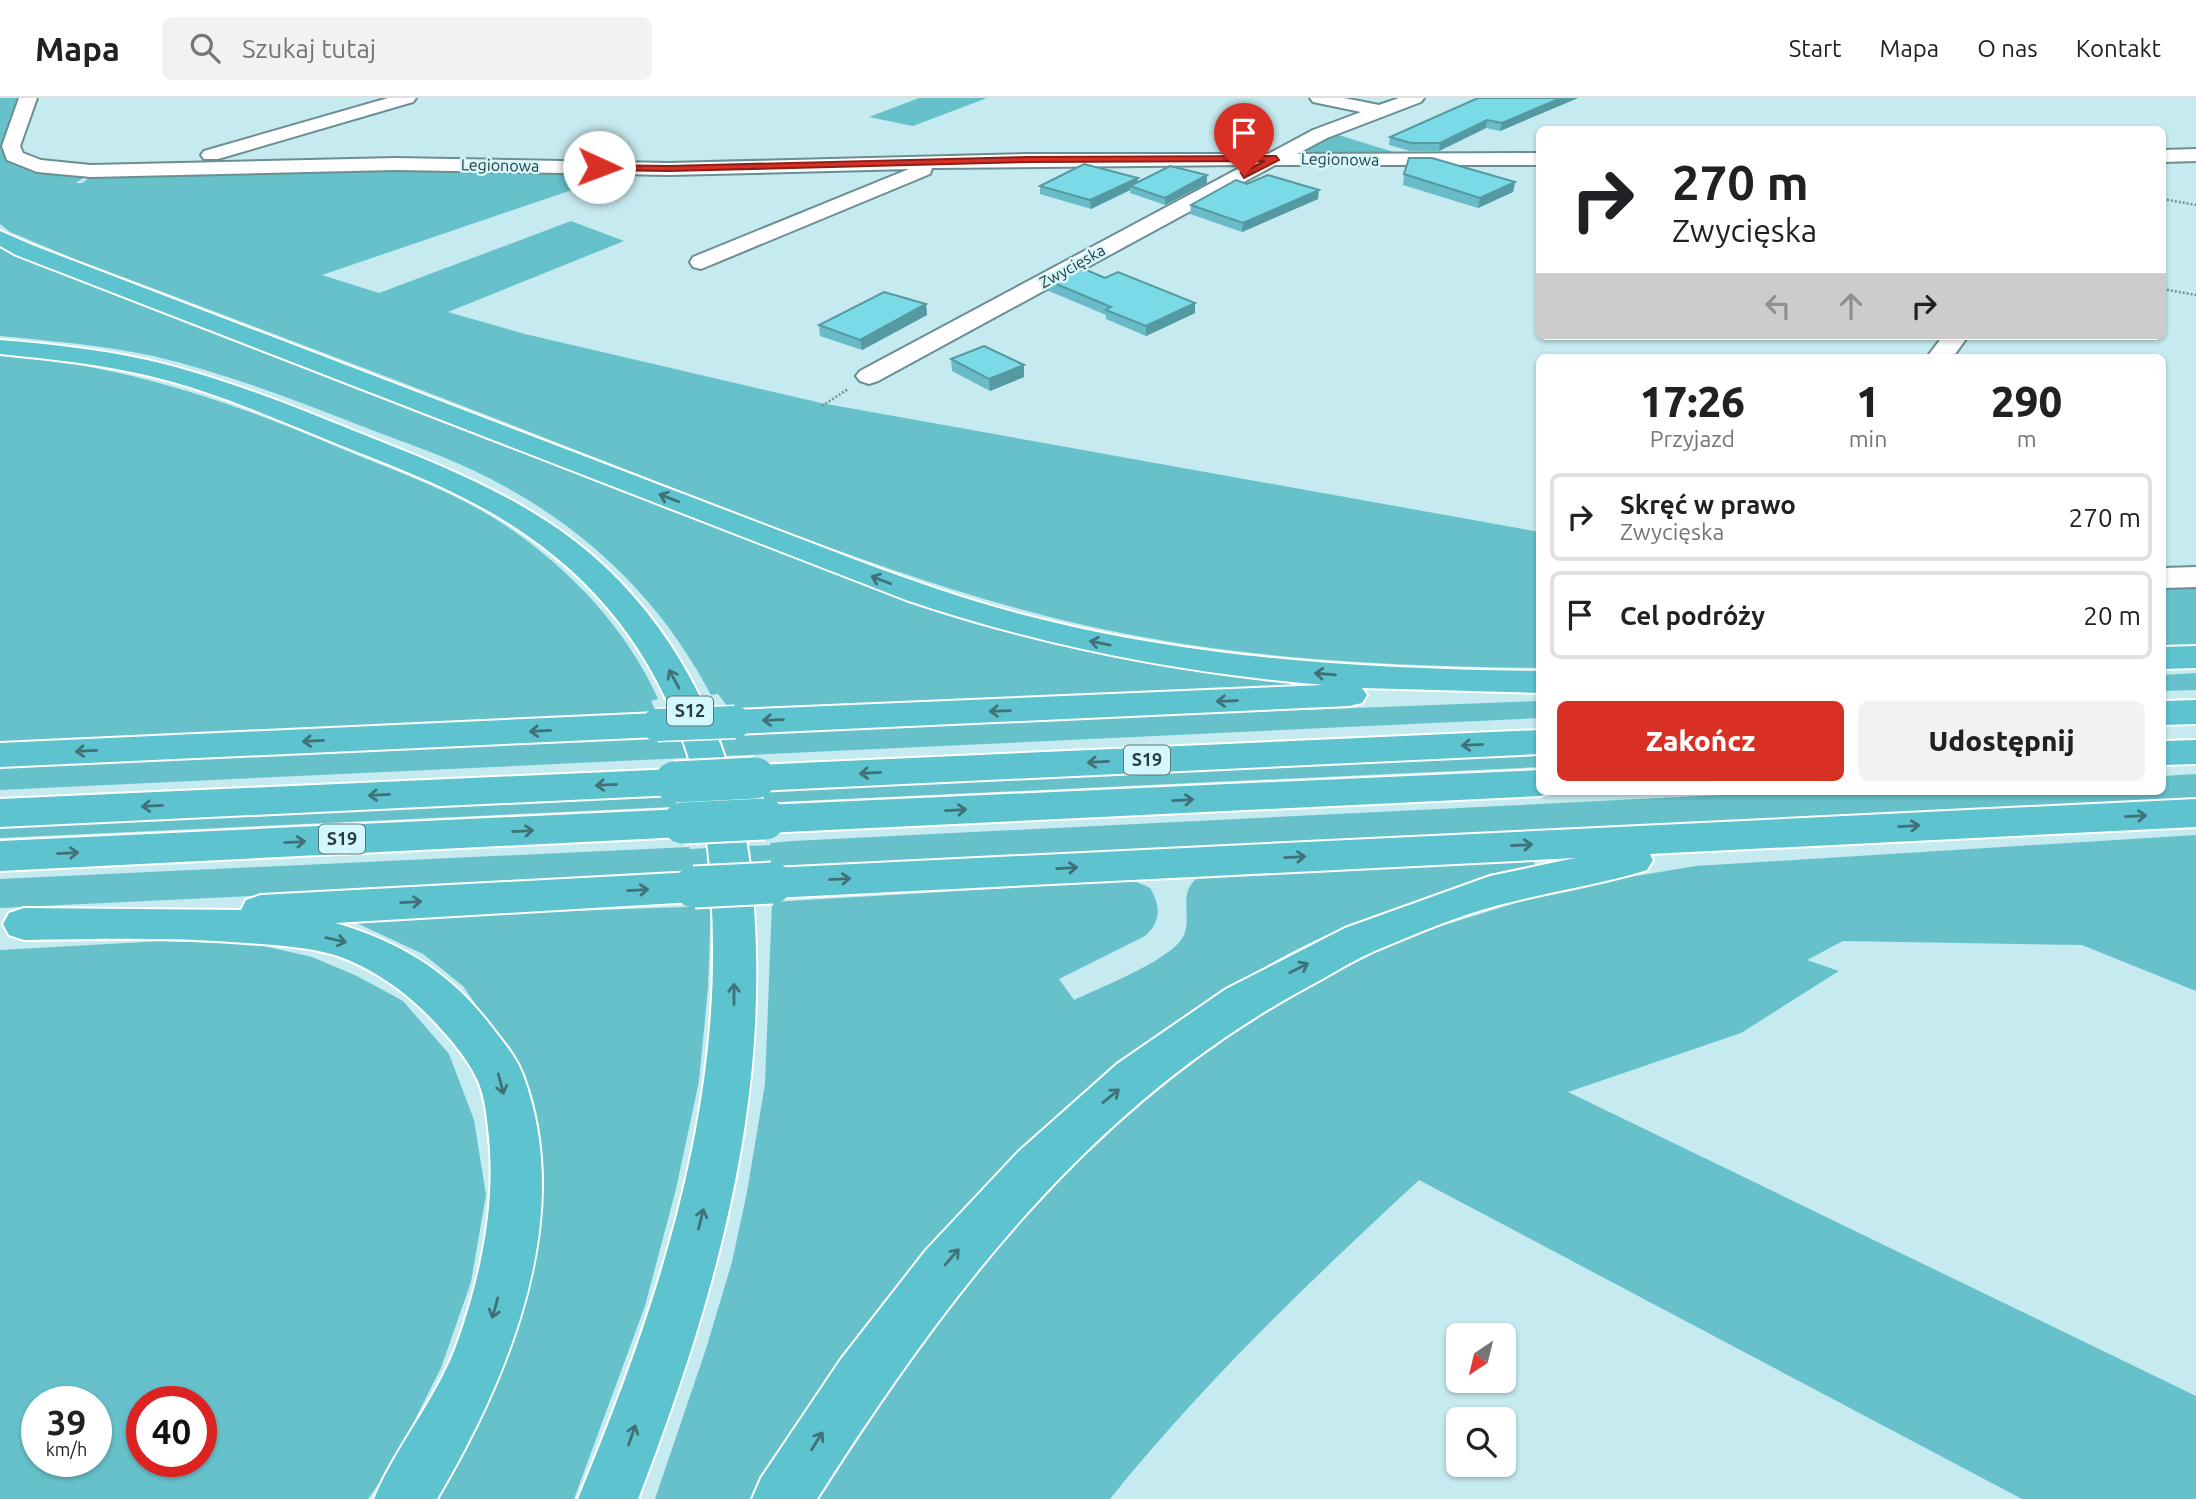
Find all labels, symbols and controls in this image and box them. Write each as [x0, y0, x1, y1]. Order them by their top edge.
search box [162, 17, 652, 80]
icon: search [186, 29, 224, 67]
text: Mapa [35, 30, 120, 67]
text: Szukaj tutaj [242, 34, 376, 63]
text: Start [1789, 35, 1842, 62]
text: Mapa [1880, 35, 1939, 62]
text: O nas [1977, 35, 2038, 62]
text: Kontakt [2076, 35, 2161, 62]
pin [1214, 103, 1274, 175]
icon: arrive [1225, 114, 1263, 152]
position arrow [562, 130, 636, 204]
street label: Legionowa [1301, 149, 1379, 169]
icon: right [1557, 154, 1648, 245]
text: 270 m [1672, 154, 1809, 209]
street label: Legionowa [461, 155, 539, 175]
text: Zwycięska [1672, 212, 1817, 248]
street label: Zwycięska [1036, 241, 1108, 291]
icon: left [1759, 287, 1797, 325]
icon: ahead [1832, 287, 1870, 325]
icon: right [1905, 287, 1943, 325]
text: 17:26 [1640, 378, 1745, 425]
text: 1 [1856, 378, 1880, 425]
text: 290 [1991, 378, 2062, 425]
text: Przyjazd [1650, 426, 1735, 451]
text: min [1849, 426, 1887, 451]
text: m [2017, 426, 2037, 451]
text: Skręć w prawo [1620, 490, 1796, 519]
one-way arrow [659, 491, 680, 504]
icon: right [1561, 498, 1599, 536]
text: 270 m [2069, 503, 2141, 532]
text: Zwycięska [1620, 519, 1724, 544]
one-way arrow [871, 573, 893, 586]
icon: arrive [1561, 596, 1599, 634]
text: Cel podróży [1620, 601, 1765, 630]
text: 20 m [2083, 601, 2141, 630]
one-way arrow [1089, 636, 1112, 649]
one-way arrow [1314, 667, 1337, 680]
one-way arrow [667, 669, 681, 689]
one-way arrow [1216, 694, 1239, 707]
road number: S12 [667, 696, 713, 726]
button: Zakończ [1557, 701, 1844, 781]
button: Udostępnij [1858, 701, 2145, 781]
one-way arrow [989, 704, 1012, 717]
one-way arrow [761, 714, 784, 727]
one-way arrow [529, 724, 552, 737]
one-way arrow [302, 734, 325, 747]
one-way arrow [1461, 739, 1484, 752]
one-way arrow [75, 745, 98, 758]
road number: S19 [1124, 746, 1170, 774]
one-way arrow [1086, 756, 1109, 769]
one-way arrow [859, 766, 882, 779]
one-way arrow [595, 778, 618, 791]
one-way arrow [368, 789, 391, 802]
one-way arrow [1171, 793, 1194, 806]
one-way arrow [141, 799, 164, 812]
one-way arrow [944, 804, 967, 817]
one-way arrow [2124, 809, 2147, 822]
one-way arrow [1897, 819, 1920, 832]
road number: S19 [319, 824, 365, 854]
one-way arrow [511, 824, 534, 837]
one-way arrow [284, 835, 307, 848]
one-way arrow [1510, 838, 1533, 851]
one-way arrow [56, 846, 79, 859]
one-way arrow [1283, 850, 1306, 863]
one-way arrow [1056, 861, 1078, 874]
one-way arrow [828, 873, 851, 886]
one-way arrow [626, 883, 649, 896]
one-way arrow [399, 896, 422, 909]
one-way arrow [324, 934, 347, 948]
one-way arrow [1288, 960, 1309, 974]
one-way arrow [727, 983, 741, 1006]
one-way arrow [495, 1072, 508, 1095]
one-way arrow [1102, 1088, 1120, 1104]
one-way arrow [695, 1208, 709, 1231]
one-way arrow [943, 1249, 959, 1267]
one-way arrow [487, 1297, 500, 1319]
north arrow [1446, 1323, 1516, 1393]
map controls [1446, 1323, 1516, 1477]
speed limit sign: 40 [126, 1386, 217, 1477]
text: 39 [47, 1402, 86, 1442]
button: search [1446, 1407, 1516, 1477]
one-way arrow [627, 1425, 639, 1447]
one-way arrow [810, 1432, 825, 1451]
text: km/h [46, 1439, 87, 1459]

